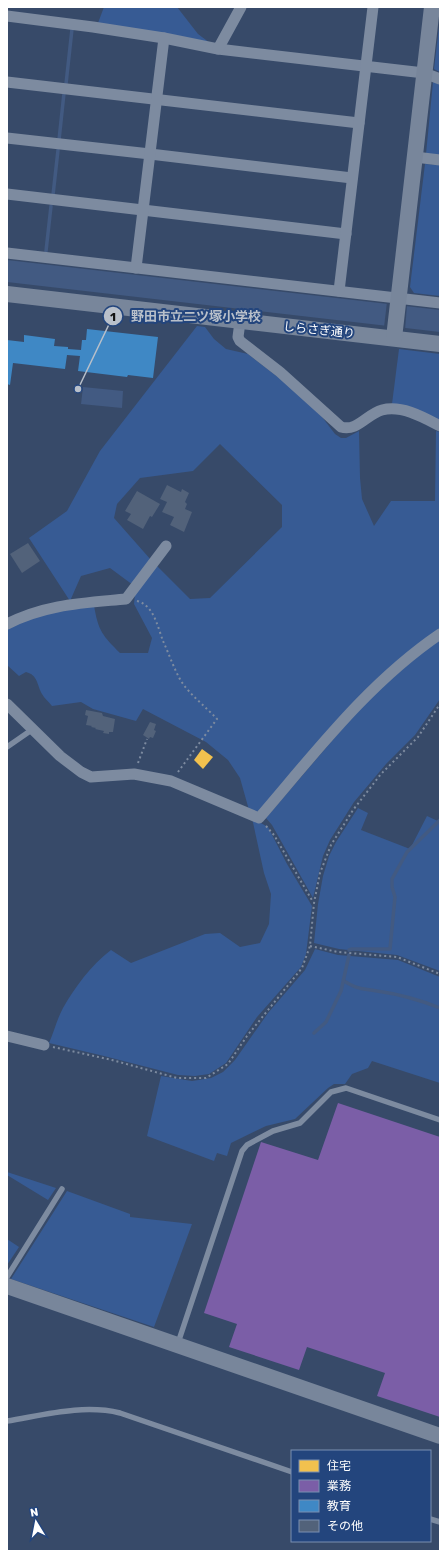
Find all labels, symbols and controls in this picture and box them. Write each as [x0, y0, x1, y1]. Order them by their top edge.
callout: 野田市立二ツ塚小学校 [103, 304, 269, 329]
text: 野田市立二ツ塚小学校 [131, 309, 261, 324]
text: 1 [110, 310, 116, 324]
street label: しらさぎ通り [282, 319, 356, 341]
legend [291, 1450, 431, 1542]
text: 住宅 [327, 1459, 351, 1473]
text: 業務 [327, 1479, 351, 1493]
text: 教育 [327, 1499, 351, 1513]
north arrow [16, 1502, 56, 1542]
text: N [29, 1506, 39, 1520]
text: その他 [327, 1519, 363, 1533]

